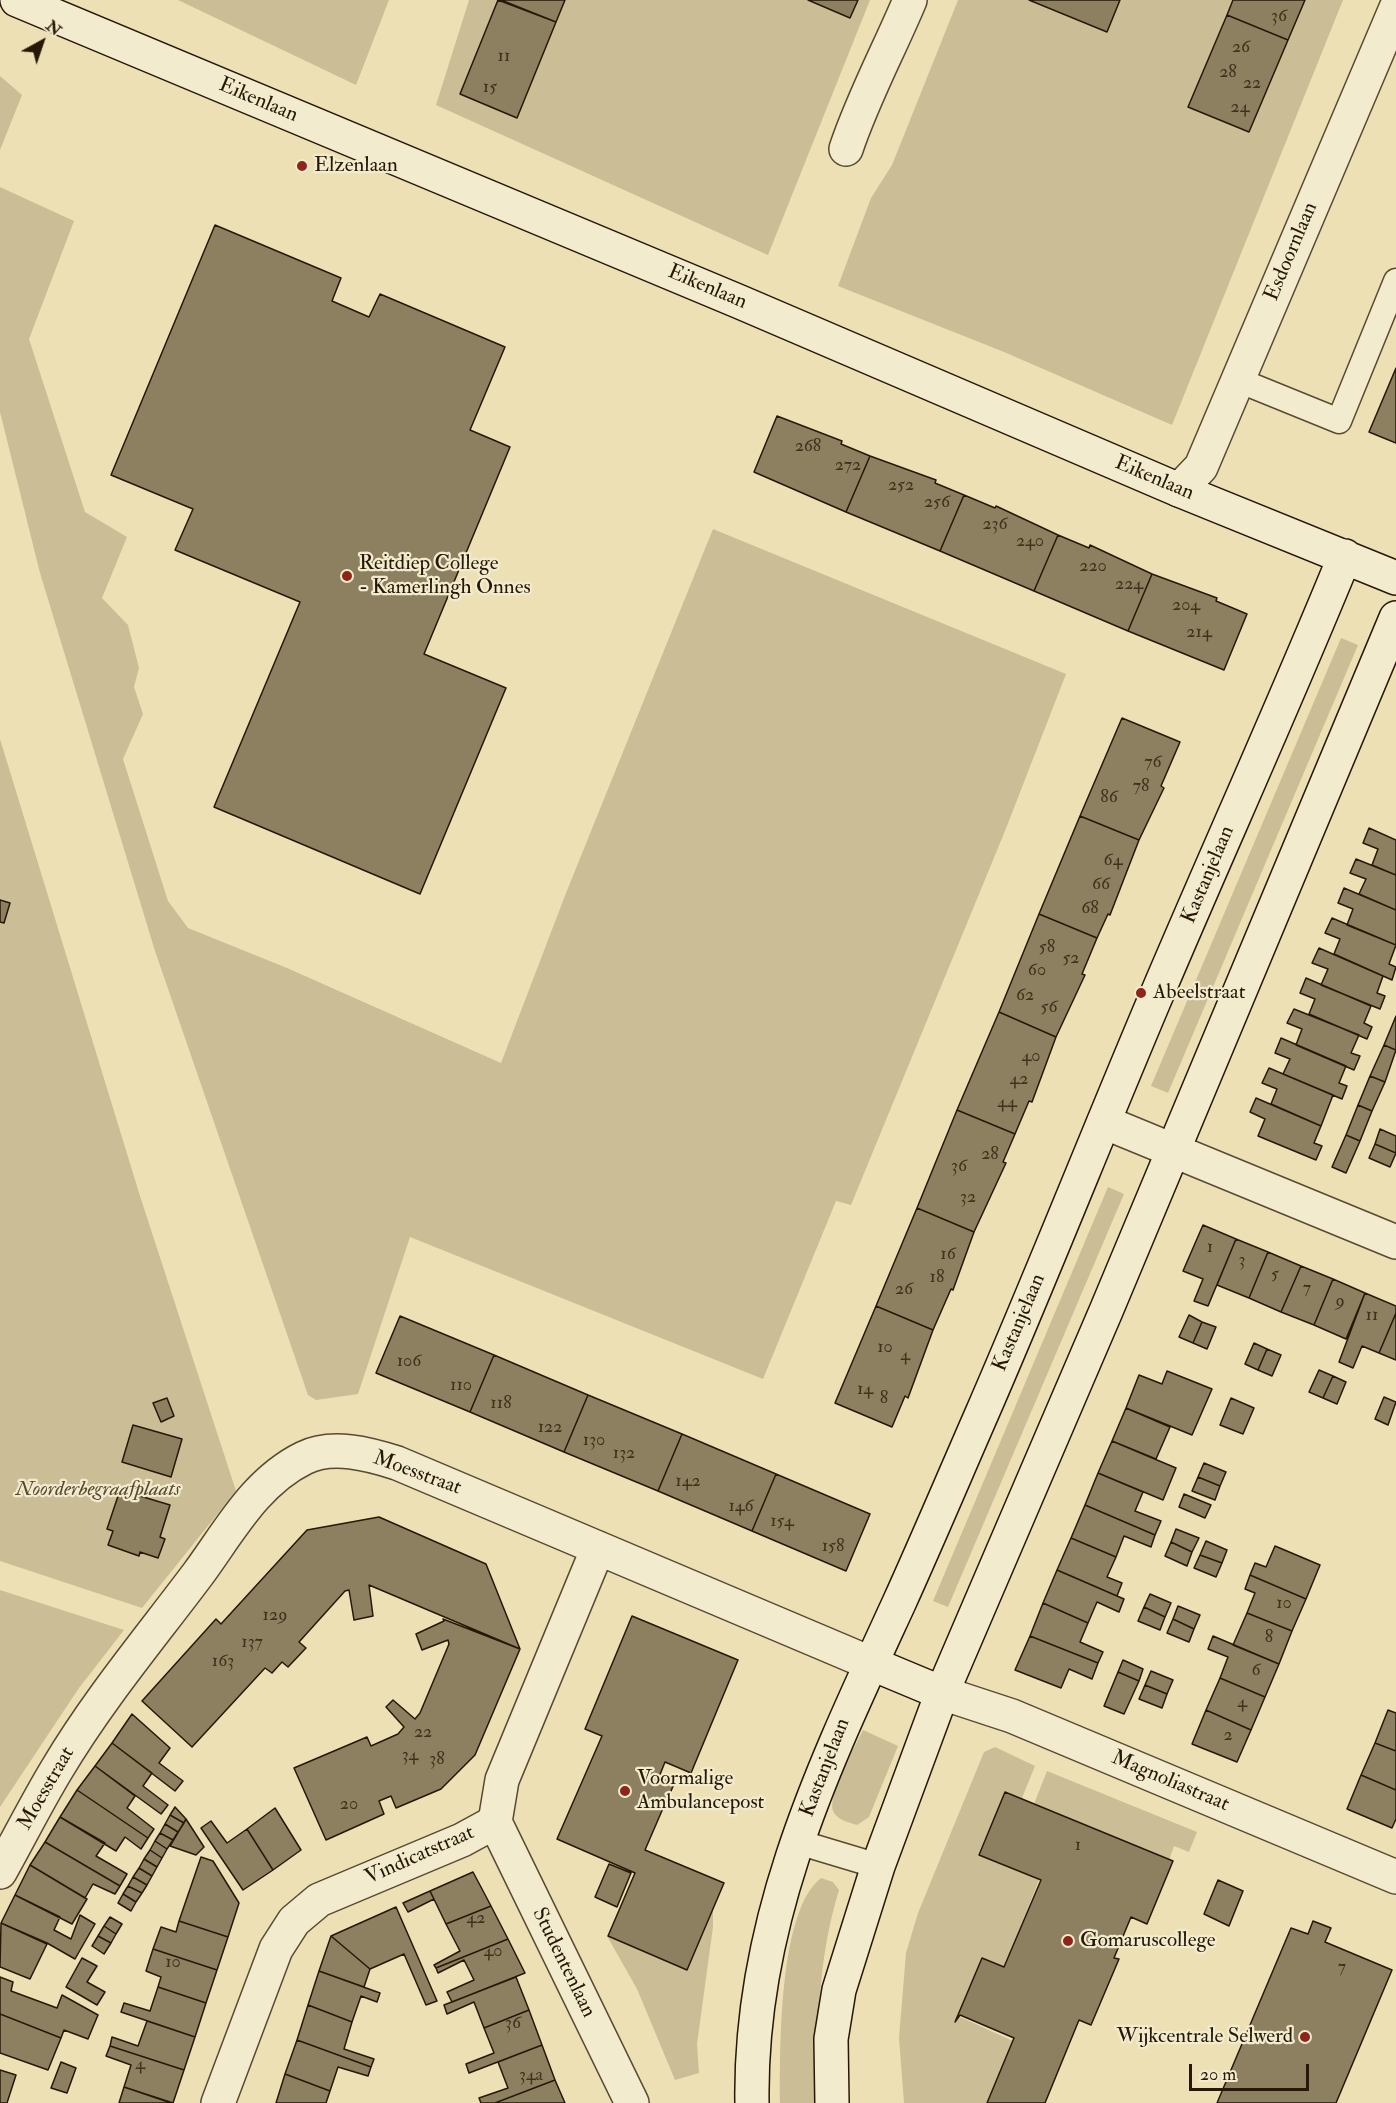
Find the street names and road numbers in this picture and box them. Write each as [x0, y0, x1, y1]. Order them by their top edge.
street label: Eikenlaan [215, 73, 301, 129]
street label: Esdoornlaan [1260, 199, 1324, 305]
street label: Eikenlaan [664, 260, 750, 316]
street label: Eikenlaan [1111, 451, 1197, 507]
street label: Kastanjelaan [1177, 822, 1241, 928]
street label: Kastanjelaan [988, 1270, 1052, 1376]
street label: Moesstraat [370, 1446, 464, 1502]
street label: Kastanjelaan [796, 1715, 856, 1821]
street label: Moesstraat [13, 1743, 81, 1835]
street label: Magnoliastraat [1107, 1746, 1233, 1818]
street label: Vindicatstraat [362, 1821, 478, 1891]
street label: Studentenlaan [526, 1904, 600, 2022]

